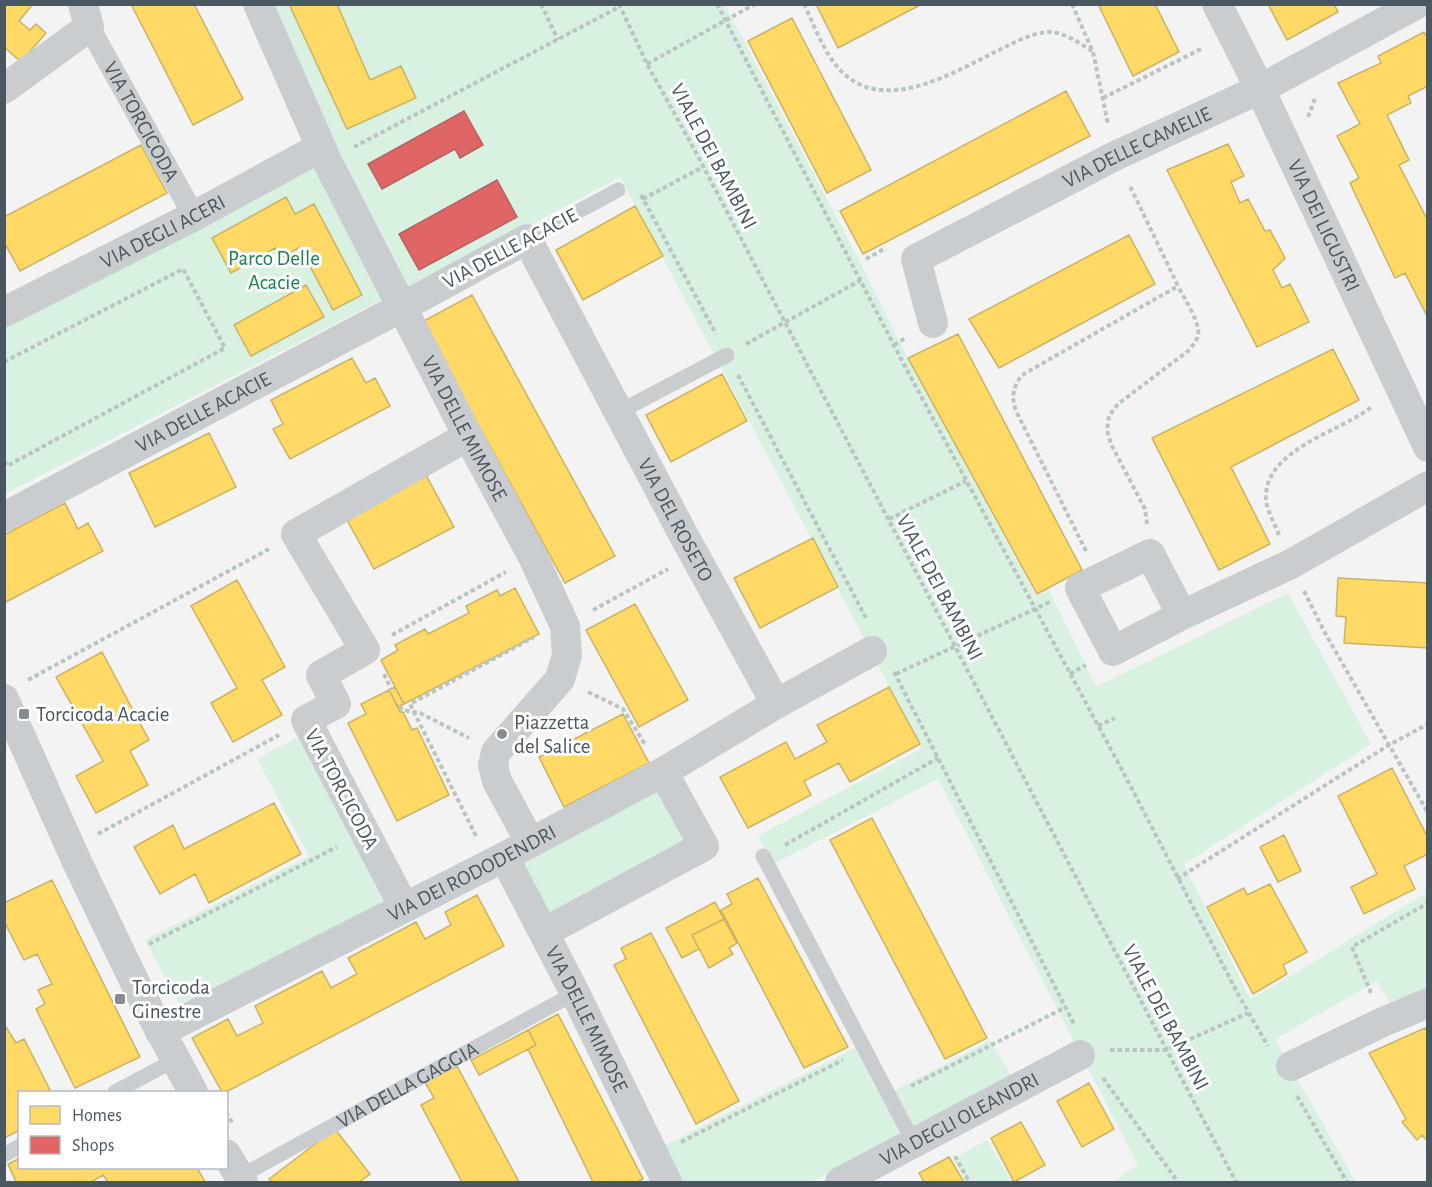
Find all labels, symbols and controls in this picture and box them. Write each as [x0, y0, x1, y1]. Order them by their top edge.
street label: VIA TORCICODA [99, 58, 183, 185]
street label: VIALE DEI BAMBINI [666, 80, 761, 232]
street label: VIA DELLE CAMELIE [1059, 103, 1215, 192]
street label: VIA DEI LIGUSTRI [1284, 157, 1363, 295]
street label: VIA DEGLI ACERI [97, 191, 229, 272]
street label: VIA DELLE ACACIE [439, 204, 581, 293]
park label: Parco Delle Acacie [228, 248, 320, 293]
street label: VIA DELLE MIMOSE [418, 353, 511, 504]
street label: VIA DELLE ACACIE [132, 368, 274, 457]
street label: VIA DEL ROSETO [634, 455, 717, 585]
street label: VIALE DEI BAMBINI [892, 511, 987, 663]
place label: Torcicoda Acacie [36, 704, 170, 725]
marker: Torcicoda Acacie [17, 707, 31, 721]
place label: Piazzetta del Salice [514, 712, 590, 757]
street label: VIA TORCICODA [301, 726, 382, 853]
marker: Piazzetta del Salice [495, 727, 509, 741]
street label: VIA DEI RODODENDRI [384, 821, 560, 925]
street label: VIALE DEI BAMBINI [1118, 941, 1213, 1093]
street label: VIA DELLE MIMOSE [541, 943, 632, 1095]
place label: Torcicoda Ginestre [132, 977, 210, 1022]
marker: Torcicoda Ginestre [113, 992, 127, 1006]
street label: VIA DELLA GAGGIA [334, 1038, 482, 1132]
street label: VIA DEGLI OLEANDRI [877, 1069, 1042, 1170]
legend [18, 1091, 228, 1169]
text: Homes [72, 1107, 122, 1125]
text: Shops [72, 1137, 114, 1155]

